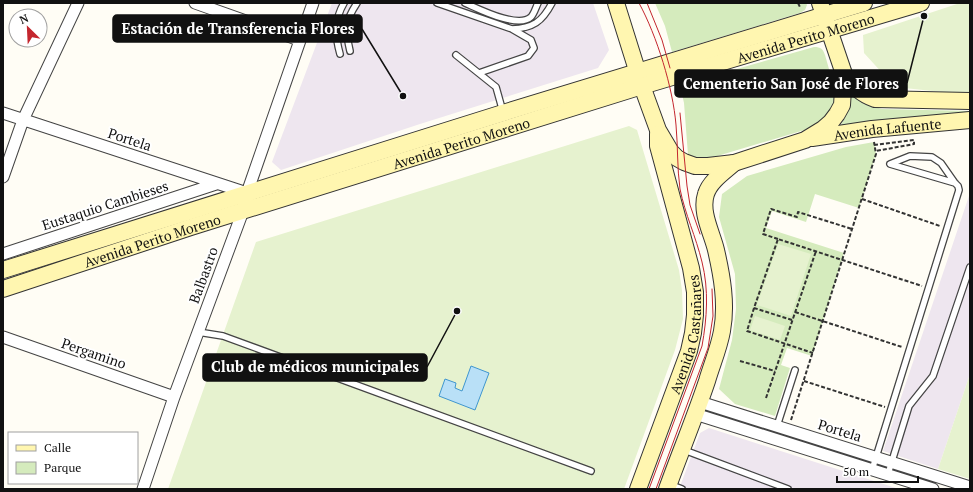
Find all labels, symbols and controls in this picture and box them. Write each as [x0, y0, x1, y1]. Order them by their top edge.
north arrow [8, 8, 48, 48]
street label: Avenida Perito Moreno [734, 8, 877, 67]
text: N [17, 11, 31, 27]
callout: Estación de Transferencia Flores [113, 15, 362, 42]
text: Estación de Transferencia Flores [122, 18, 355, 38]
callout: Cementerio San José de Flores [675, 70, 907, 97]
text: Cementerio San José de Flores [683, 73, 899, 93]
street label: Avenida Perito Moreno [390, 112, 532, 173]
street label: Avenida Lafuente [832, 113, 942, 144]
street label: Portela [106, 123, 154, 155]
street label: Eustaquio Cambieses [39, 176, 171, 234]
street label: Avenida Perito Moreno [81, 209, 223, 271]
street label: Balbastro [184, 244, 222, 306]
street label: Avenida Castañares [665, 274, 705, 396]
street label: Pergamino [59, 333, 129, 373]
callout: Club de médicos municipales [203, 354, 427, 381]
text: Club de médicos municipales [211, 356, 419, 376]
street label: Portela [816, 414, 864, 446]
legend [8, 432, 138, 484]
text: Calle [44, 440, 71, 455]
scale bar [837, 458, 918, 484]
text: Parque [44, 460, 81, 475]
text: 50 m [843, 464, 870, 479]

